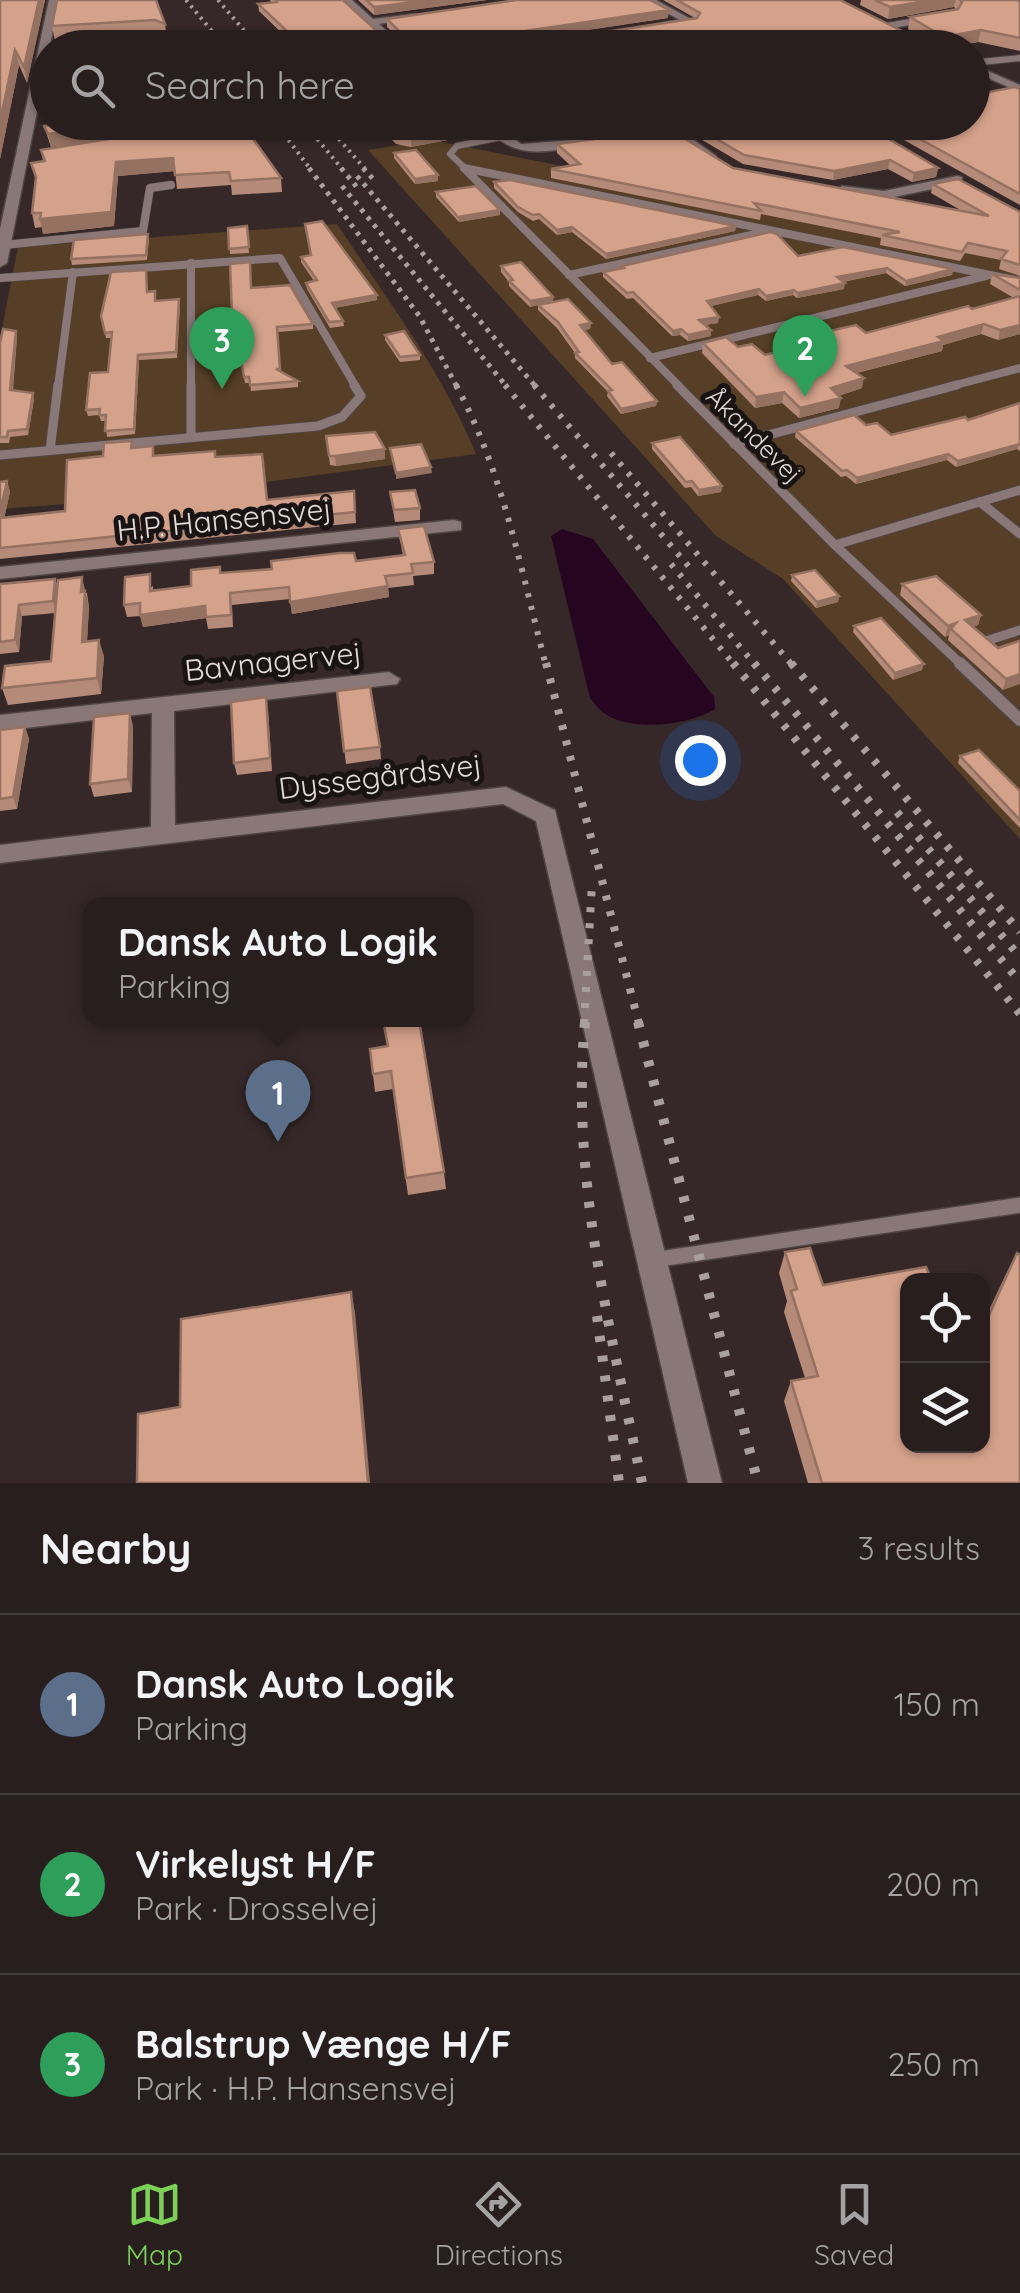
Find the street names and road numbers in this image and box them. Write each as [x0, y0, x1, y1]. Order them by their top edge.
street label: Åkandevej [700, 380, 809, 489]
street label: H.P. Hansensvej [115, 489, 333, 549]
street label: Bavnagervej [183, 633, 363, 689]
street label: Dyssegårdsvej [276, 745, 483, 807]

